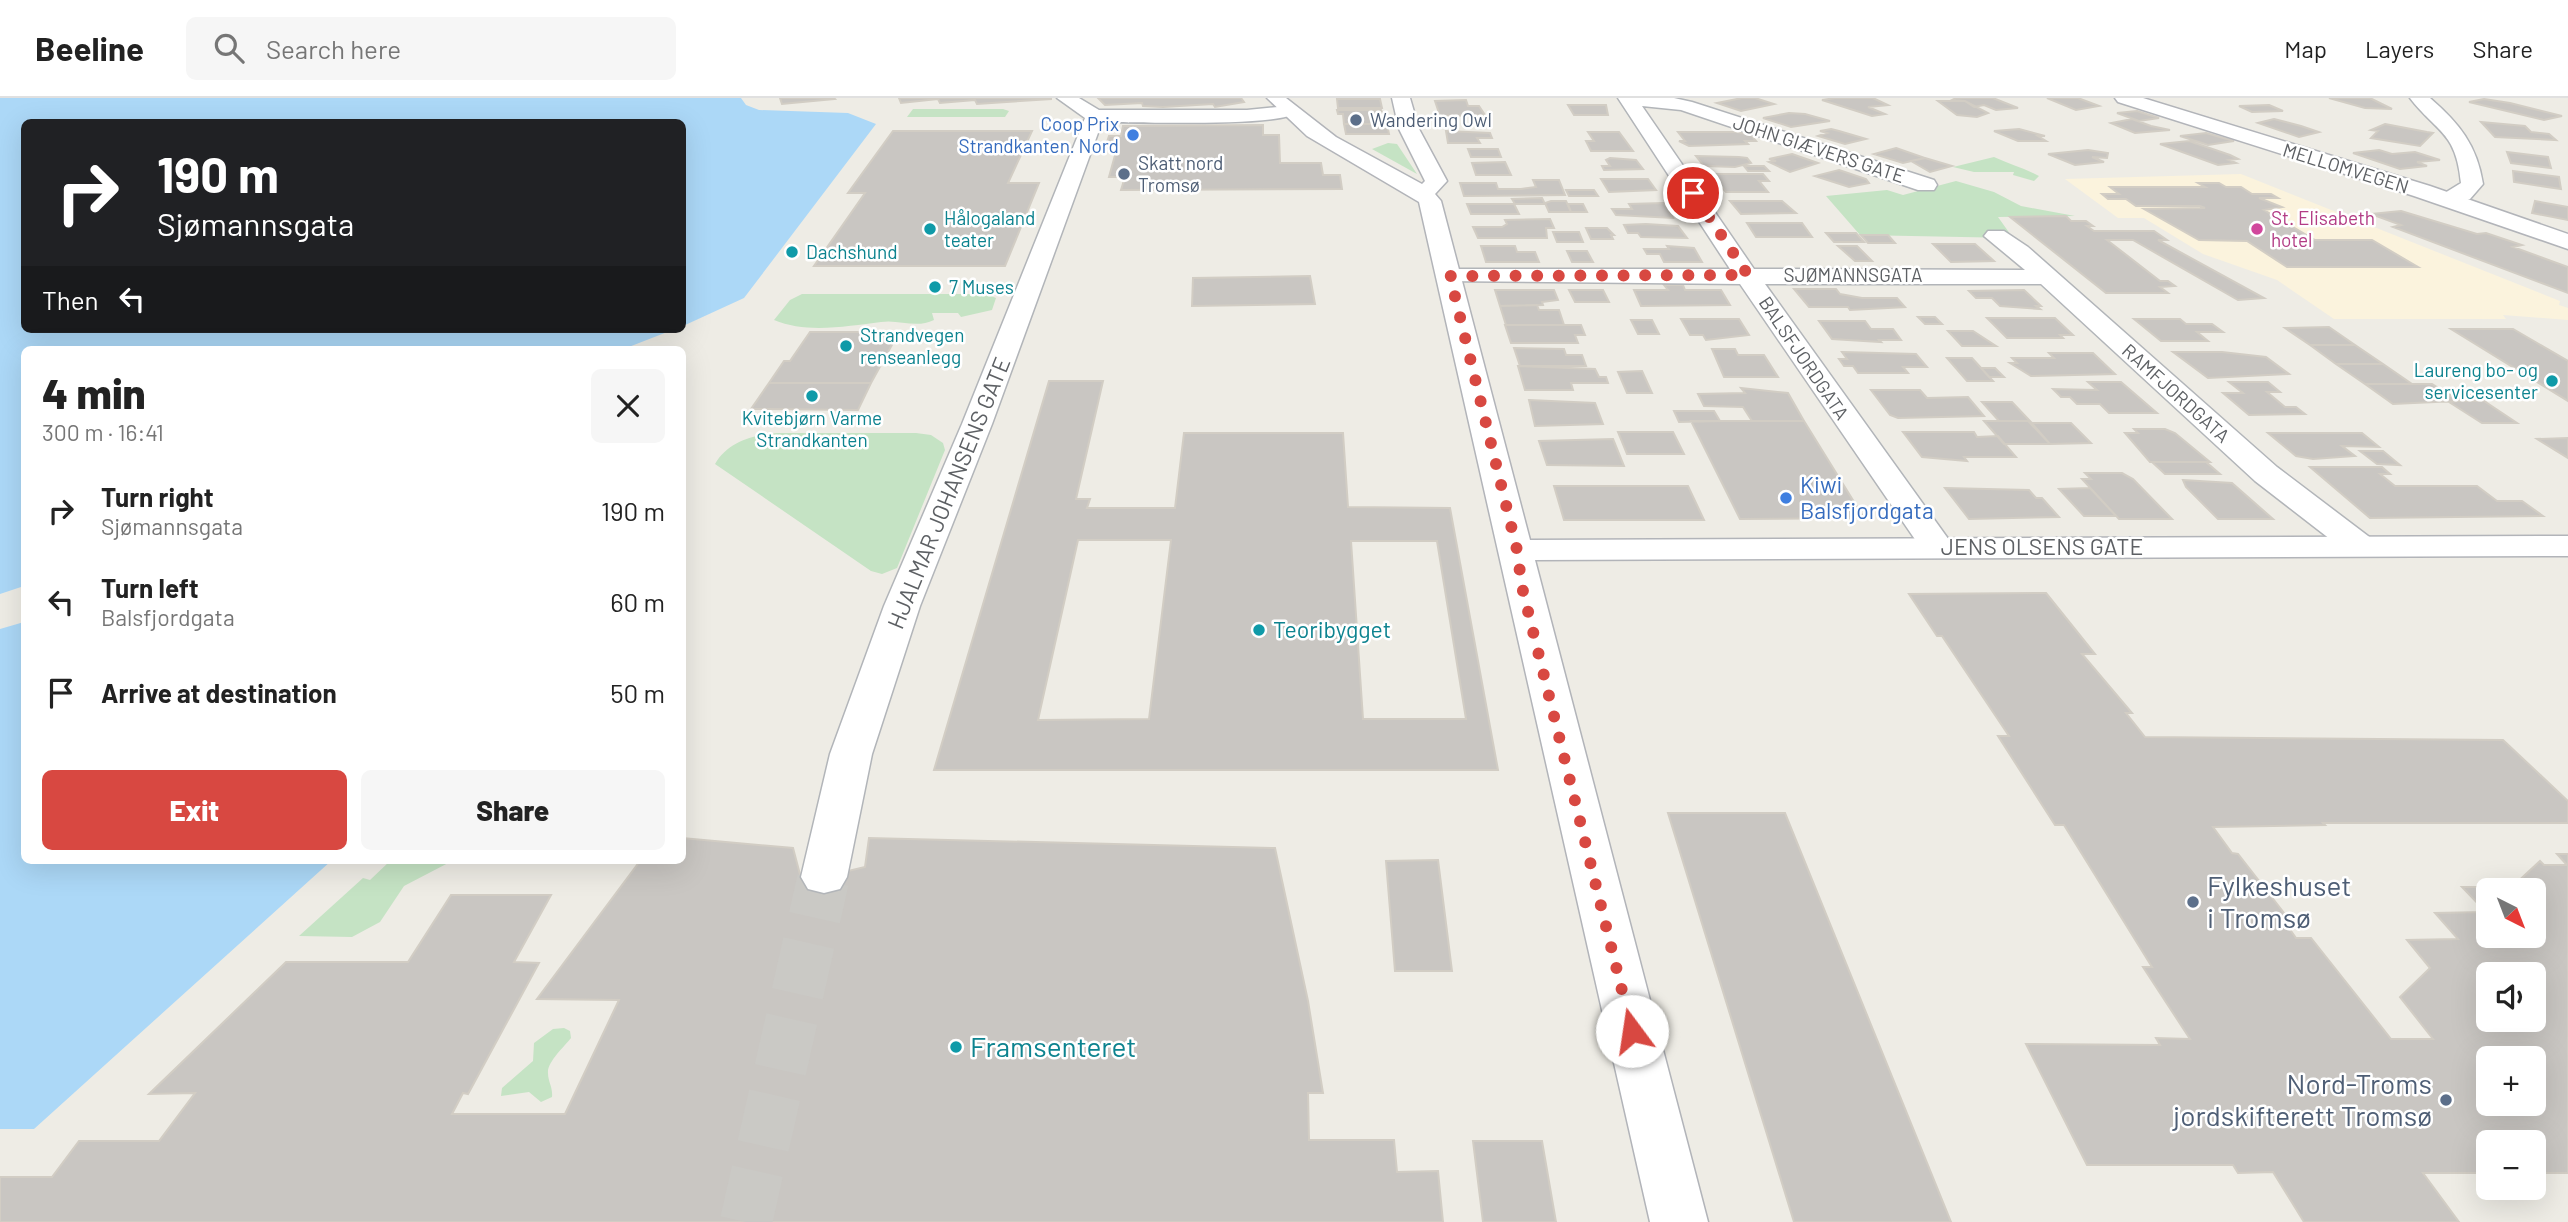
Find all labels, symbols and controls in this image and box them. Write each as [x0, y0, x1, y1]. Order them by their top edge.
search box [186, 17, 676, 80]
text: Beeline [35, 28, 144, 68]
icon: search [210, 29, 248, 67]
text: Search here [266, 33, 401, 64]
text: Map [2284, 34, 2327, 63]
text: Layers [2365, 34, 2434, 63]
text: Share [2472, 34, 2533, 63]
place label: Wandering Owl [1370, 108, 1492, 131]
street label: JOHN GIÆVERS GATE [1731, 110, 1908, 187]
place label: Coop Prix Strandkanten. Nord [959, 112, 1119, 157]
marker: Wandering Owl [1348, 112, 1364, 128]
marker: Coop Prix Strandkanten. Nord [1125, 127, 1141, 143]
street label: MELLOMVEGEN [2280, 137, 2412, 198]
text: 190 m [157, 144, 279, 203]
icon: right [42, 147, 133, 238]
place label: Skatt nord Tromsø [1138, 151, 1223, 196]
pin [1663, 163, 1723, 223]
marker: Skatt nord Tromsø [1116, 166, 1132, 182]
icon: arrive [1674, 174, 1712, 212]
text: Sjømannsgata [157, 204, 354, 242]
place label: Hålogaland teater [944, 206, 1035, 251]
place label: St. Elisabeth hotel [2271, 206, 2375, 251]
marker: Hålogaland teater [922, 221, 938, 237]
marker: St. Elisabeth hotel [2249, 221, 2265, 237]
place label: Dachshund [806, 240, 898, 263]
marker: Dachshund [784, 244, 800, 260]
street label: SJØMANNSGATA [1784, 263, 1922, 286]
place label: 7 Muses [949, 275, 1014, 298]
marker: 7 Muses [927, 279, 943, 295]
icon: left [113, 280, 151, 318]
text: Then [42, 284, 99, 315]
street label: BALSFJORDGATA [1755, 292, 1854, 424]
place label: Strandvegen renseanlegg [860, 323, 964, 368]
marker: Strandvegen renseanlegg [838, 338, 854, 354]
street label: RAMFJORDGATA [2118, 338, 2235, 447]
street label: HJALMAR JOHANSENS GATE [881, 353, 1016, 633]
place label: Laureng bo- og servicesenter [2414, 358, 2538, 403]
text: 4 min [42, 367, 146, 417]
button: close [591, 369, 665, 443]
marker: Laureng bo- og servicesenter [2544, 373, 2560, 389]
marker: Kvitebjørn Varme Strandkanten [804, 388, 820, 404]
place label: Kvitebjørn Varme Strandkanten [742, 406, 882, 451]
text: 300 m · 16:41 [42, 418, 164, 446]
place label: Kiwi Balsfjordgata [1800, 470, 1934, 524]
text: Turn right [101, 481, 214, 512]
marker: Kiwi Balsfjordgata [1778, 490, 1794, 506]
icon: right [42, 492, 80, 530]
text: 190 m [601, 495, 665, 526]
text: Sjømannsgata [101, 512, 243, 540]
street label: JENS OLSENS GATE [1941, 532, 2143, 560]
text: Turn left [101, 572, 199, 603]
icon: left [42, 583, 80, 621]
text: 60 m [610, 586, 665, 617]
text: Balsfjordgata [101, 603, 235, 631]
place label: Teoribygget [1273, 615, 1391, 643]
marker: Teoribygget [1251, 622, 1267, 638]
icon: arrive [42, 674, 80, 712]
text: Arrive at destination [101, 677, 337, 708]
text: 50 m [610, 677, 665, 708]
button: Exit [42, 770, 347, 850]
button: Share [361, 770, 665, 850]
place label: Fylkeshuset i Tromsø [2207, 868, 2351, 934]
north arrow [2476, 878, 2546, 948]
map controls [2476, 878, 2546, 1200]
marker: Fylkeshuset i Tromsø [2185, 894, 2201, 910]
button: sound [2476, 962, 2546, 1032]
position arrow [1595, 994, 1669, 1068]
place label: Framsenteret [970, 1029, 1136, 1063]
marker: Framsenteret [948, 1039, 964, 1055]
button: + [2476, 1046, 2546, 1116]
place label: Nord-Troms jordskifterett Tromsø [2172, 1066, 2432, 1132]
marker: Nord-Troms jordskifterett Tromsø [2438, 1092, 2454, 1108]
button: − [2476, 1130, 2546, 1200]

